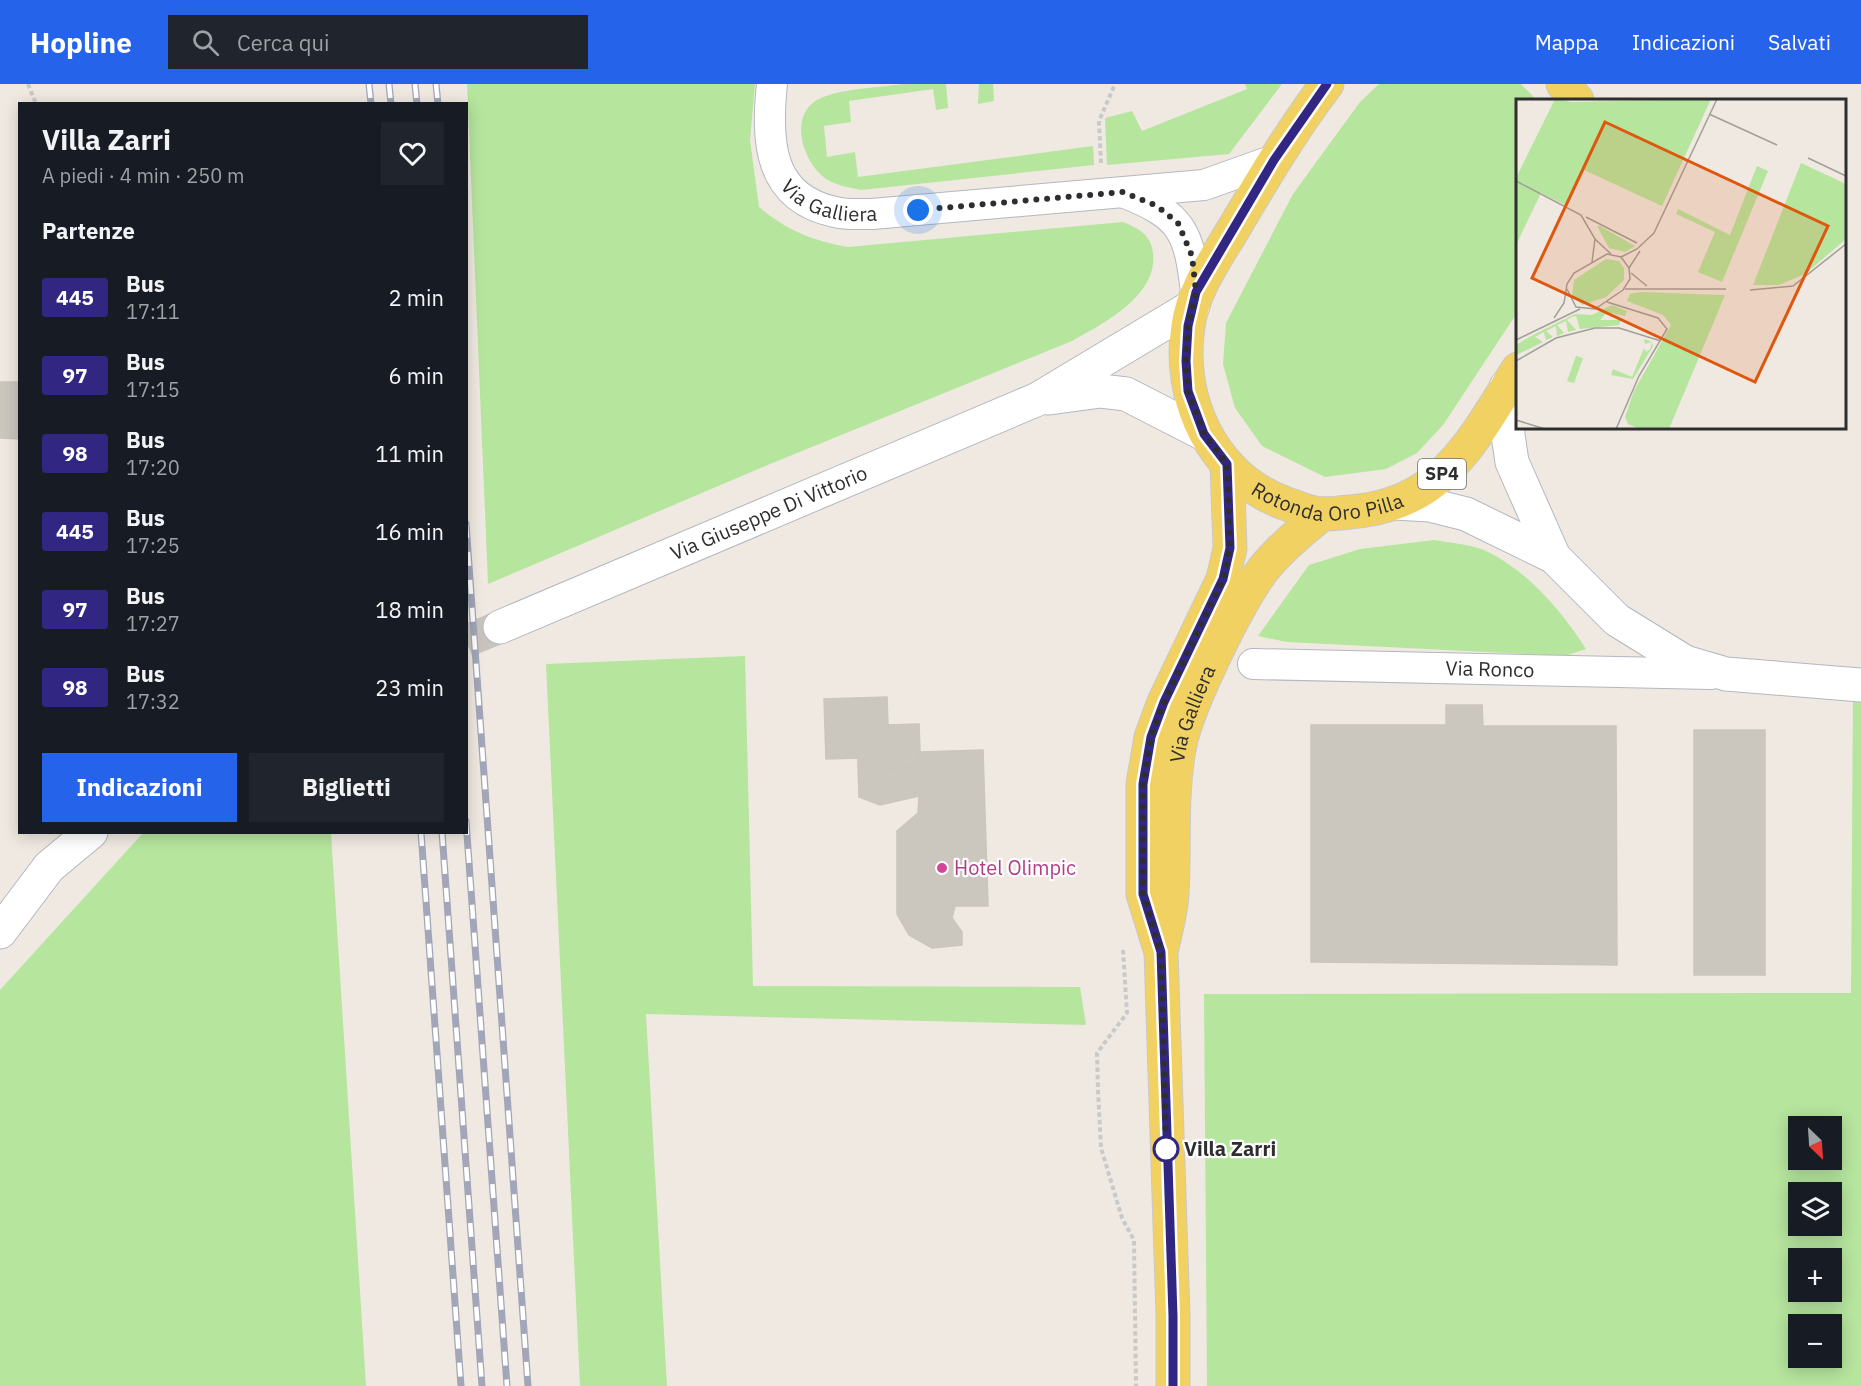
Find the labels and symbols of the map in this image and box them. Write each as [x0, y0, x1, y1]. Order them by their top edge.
inset map [1516, 99, 1846, 429]
street label: Via Galliera [775, 173, 878, 227]
your location [903, 195, 933, 225]
street label: Via Giuseppe Di Vittorio [666, 459, 871, 566]
road number: SP4 [1418, 459, 1466, 489]
street label: Rotonda Oro Pilla [1247, 475, 1407, 527]
street label: Via Ronco [1445, 654, 1535, 683]
street label: Via Galliera [1163, 660, 1222, 764]
place label: Hotel Olimpic [954, 854, 1076, 881]
marker: Hotel Olimpic [935, 861, 949, 875]
north arrow [1788, 1116, 1842, 1170]
place label: Villa Zarri [1184, 1135, 1276, 1162]
marker: Villa Zarri [1153, 1136, 1179, 1162]

